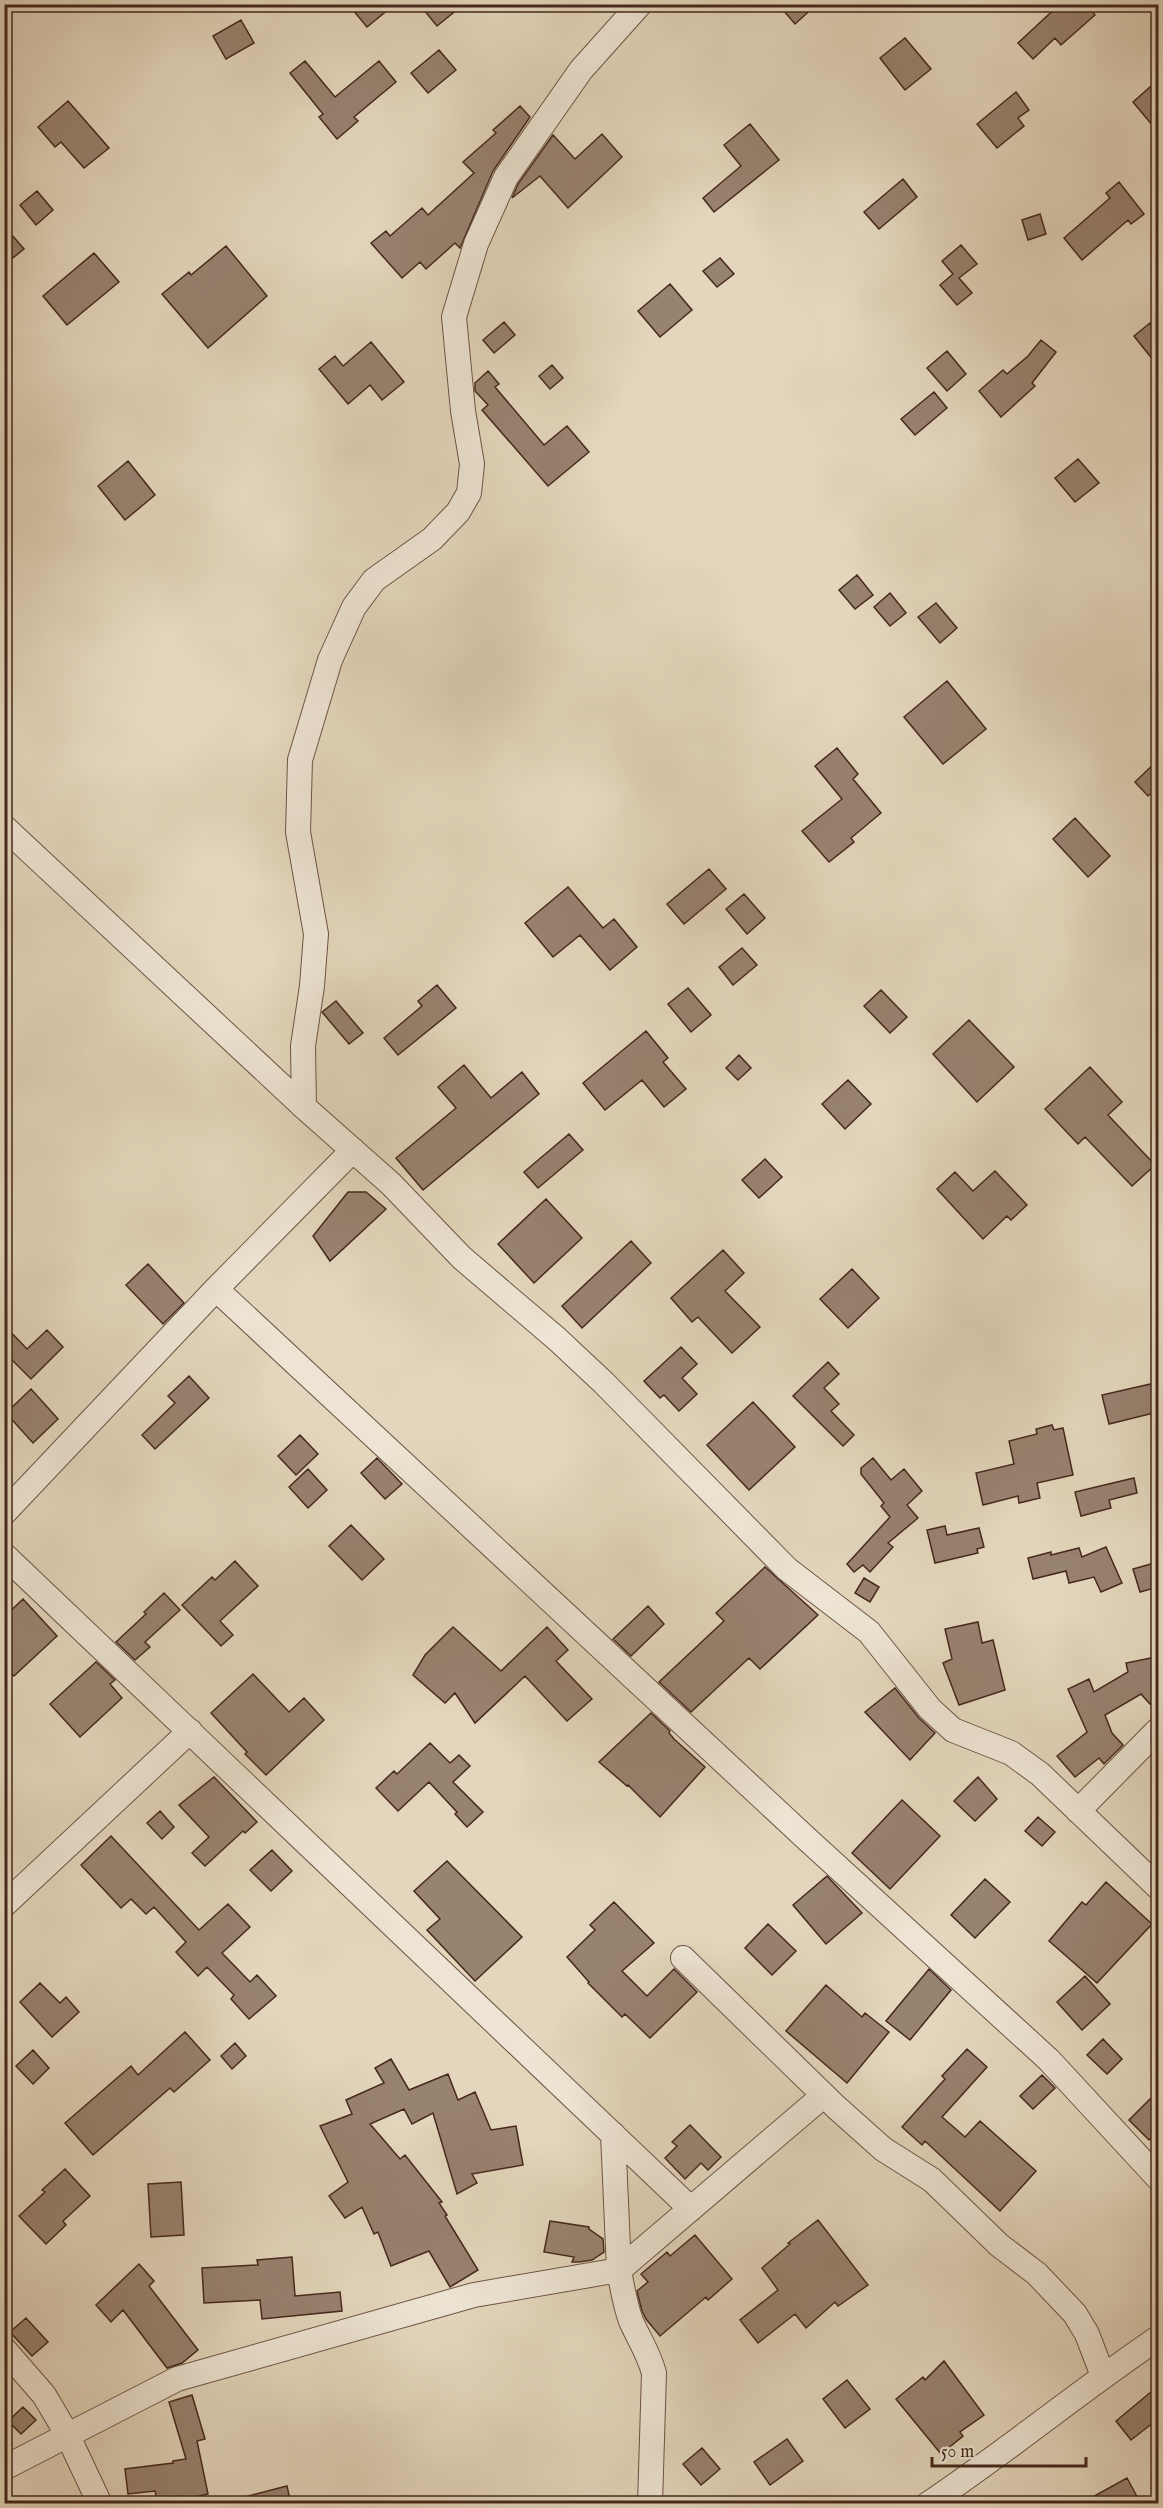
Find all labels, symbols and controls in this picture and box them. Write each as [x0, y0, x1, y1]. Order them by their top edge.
scale bar [932, 2430, 1086, 2468]
text: 50 m [941, 2441, 974, 2464]

